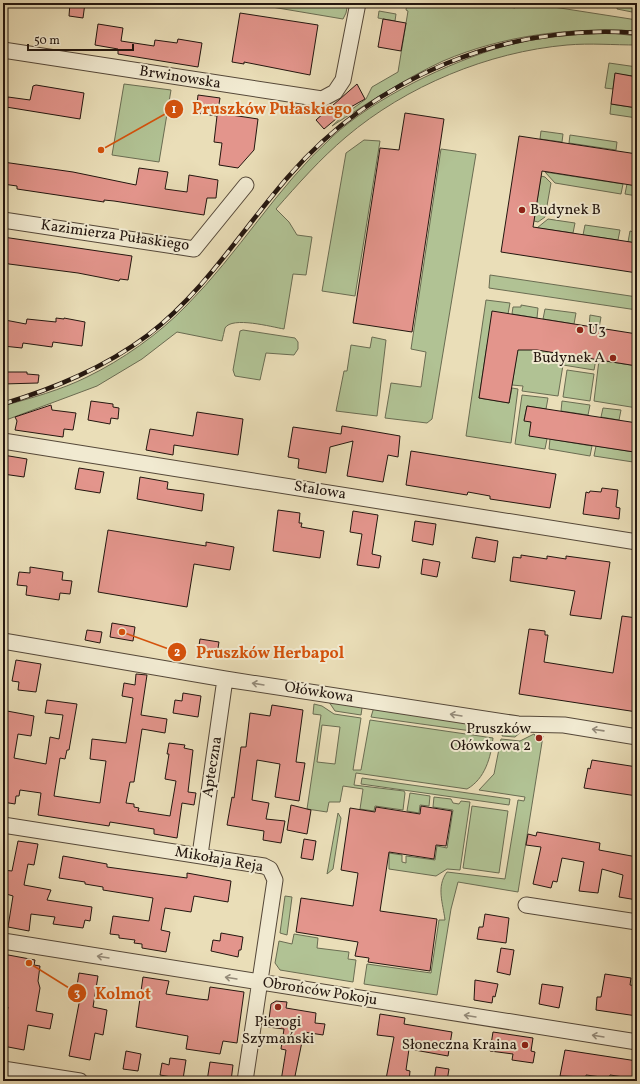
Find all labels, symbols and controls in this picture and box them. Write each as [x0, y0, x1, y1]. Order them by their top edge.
scale bar [28, 26, 133, 52]
text: 50 m [34, 33, 60, 49]
street label: Brwinowska [138, 61, 222, 95]
callout: Pruszków Pułaskiego [164, 95, 360, 123]
text: Pruszków Pułaskiego [192, 99, 352, 121]
text: 1 [172, 102, 177, 118]
place label: Budynek B [530, 200, 601, 221]
marker: Budynek B [517, 205, 527, 215]
street label: Kazimierza Pułaskiego [39, 215, 191, 257]
place label: U3 [588, 320, 606, 341]
marker: U3 [575, 325, 585, 335]
place label: Budynek A [533, 348, 605, 369]
marker: Budynek A [608, 353, 618, 363]
street label: Stalowa [292, 477, 348, 505]
callout: Pruszków Herbapol [167, 638, 352, 666]
text: Pruszków Herbapol [196, 643, 345, 665]
text: 2 [174, 645, 180, 661]
street label: Ołówkowa [283, 677, 355, 709]
one-way arrow [252, 680, 265, 688]
one-way arrow [450, 710, 463, 718]
place label: Pruszków Ołówkowa 2 [450, 719, 531, 757]
one-way arrow [592, 726, 605, 734]
marker: Pruszków Ołówkowa 2 [534, 733, 544, 743]
street label: Apteczna [198, 735, 228, 799]
street label: Mikołaja Reja [173, 842, 265, 878]
one-way arrow [97, 953, 110, 961]
street label: Obrońców Pokoju [261, 973, 379, 1011]
one-way arrow [225, 974, 238, 982]
callout: Kolmot [67, 979, 159, 1007]
text: Kolmot [95, 984, 151, 1006]
text: 3 [74, 986, 80, 1002]
marker: Pierogi Szymański [273, 1002, 283, 1012]
one-way arrow [464, 1011, 477, 1019]
place label: Pierogi Szymański [242, 1012, 314, 1050]
one-way arrow [592, 1032, 605, 1040]
place label: Słoneczna Kraina [402, 1035, 517, 1056]
marker: Słoneczna Kraina [520, 1040, 530, 1050]

